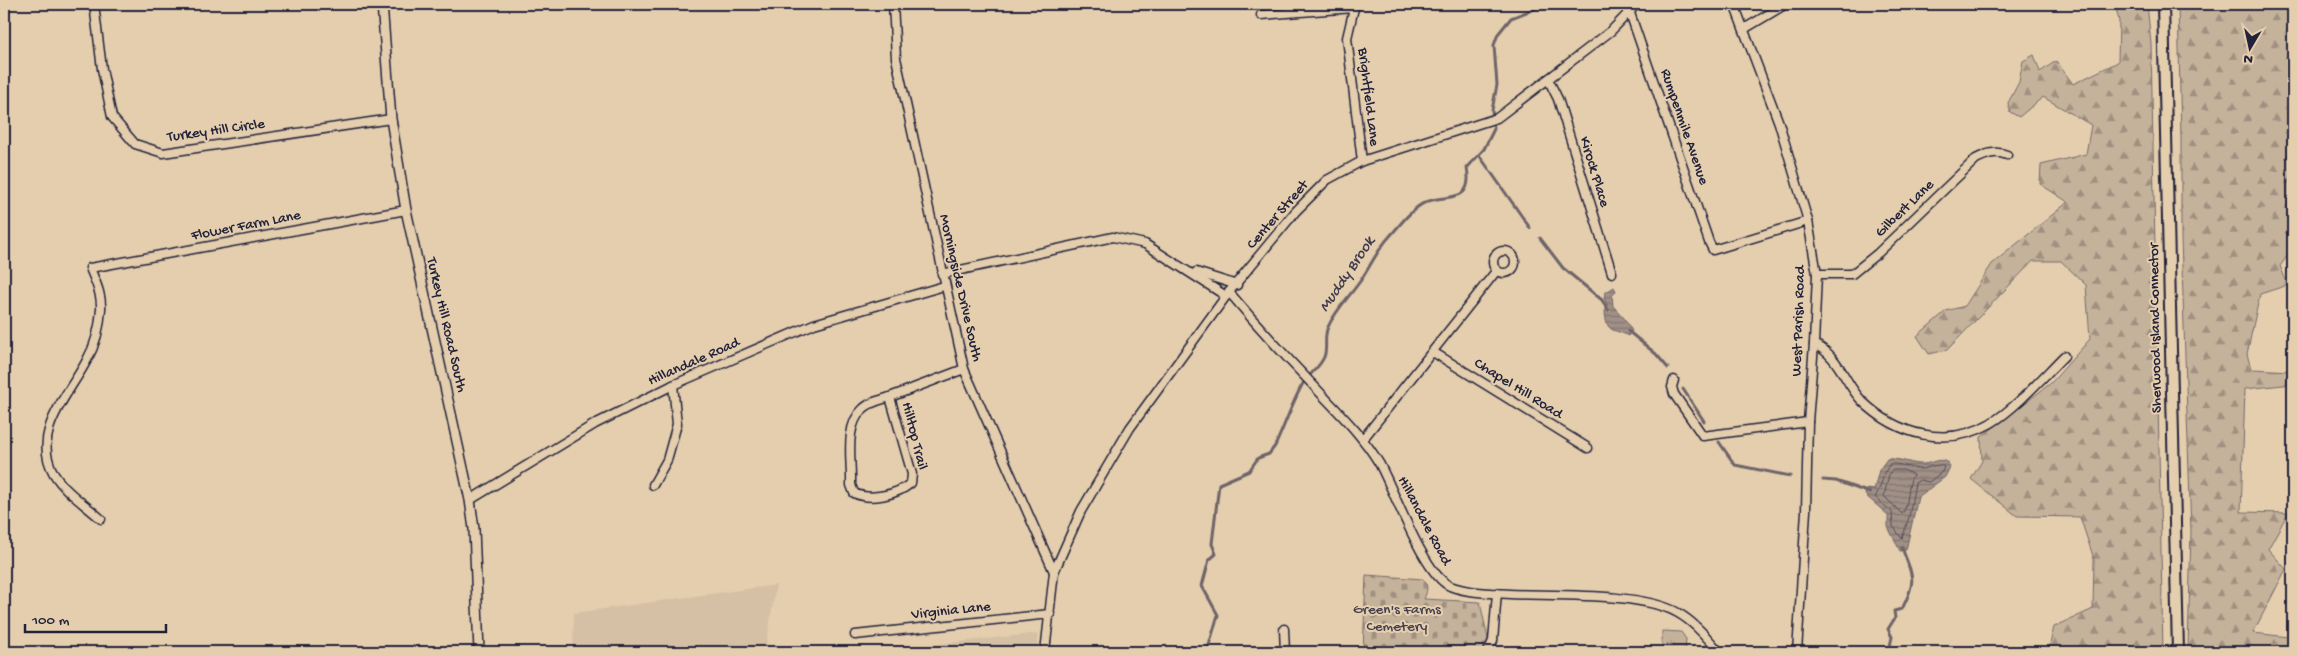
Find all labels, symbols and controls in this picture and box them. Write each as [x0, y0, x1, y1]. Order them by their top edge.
north arrow [2224, 22, 2274, 72]
street label: Brightfield Lane [1353, 46, 1383, 147]
text: N [2243, 49, 2254, 67]
street label: Rumpenmile Avenue [1656, 67, 1712, 188]
street label: Turkey Hill Circle [165, 115, 266, 147]
street label: Kirock Place [1575, 135, 1613, 210]
street label: Center Street [1243, 175, 1314, 253]
street label: Gilbert Lane [1872, 176, 1939, 242]
street label: Flower Farm Lane [189, 207, 303, 246]
street label: Morningside Drive South [934, 213, 986, 363]
water label: Muddy Brook [1316, 232, 1381, 316]
street label: Sherwood Island Connector [2145, 241, 2166, 413]
street label: Turkey Hill Road South [422, 255, 470, 394]
street label: West Parish Road [1788, 264, 1810, 377]
street label: Hillandale Road [645, 333, 744, 390]
street label: Chapel Hill Road [1470, 355, 1567, 424]
street label: Hilltop Trail [897, 400, 931, 472]
street label: Hillandale Road [1393, 473, 1456, 570]
street label: Virginia Lane [909, 598, 992, 624]
scale bar [25, 601, 166, 633]
park label: Green's Farms Cemetery [1353, 601, 1441, 636]
text: 100 m [31, 612, 70, 630]

